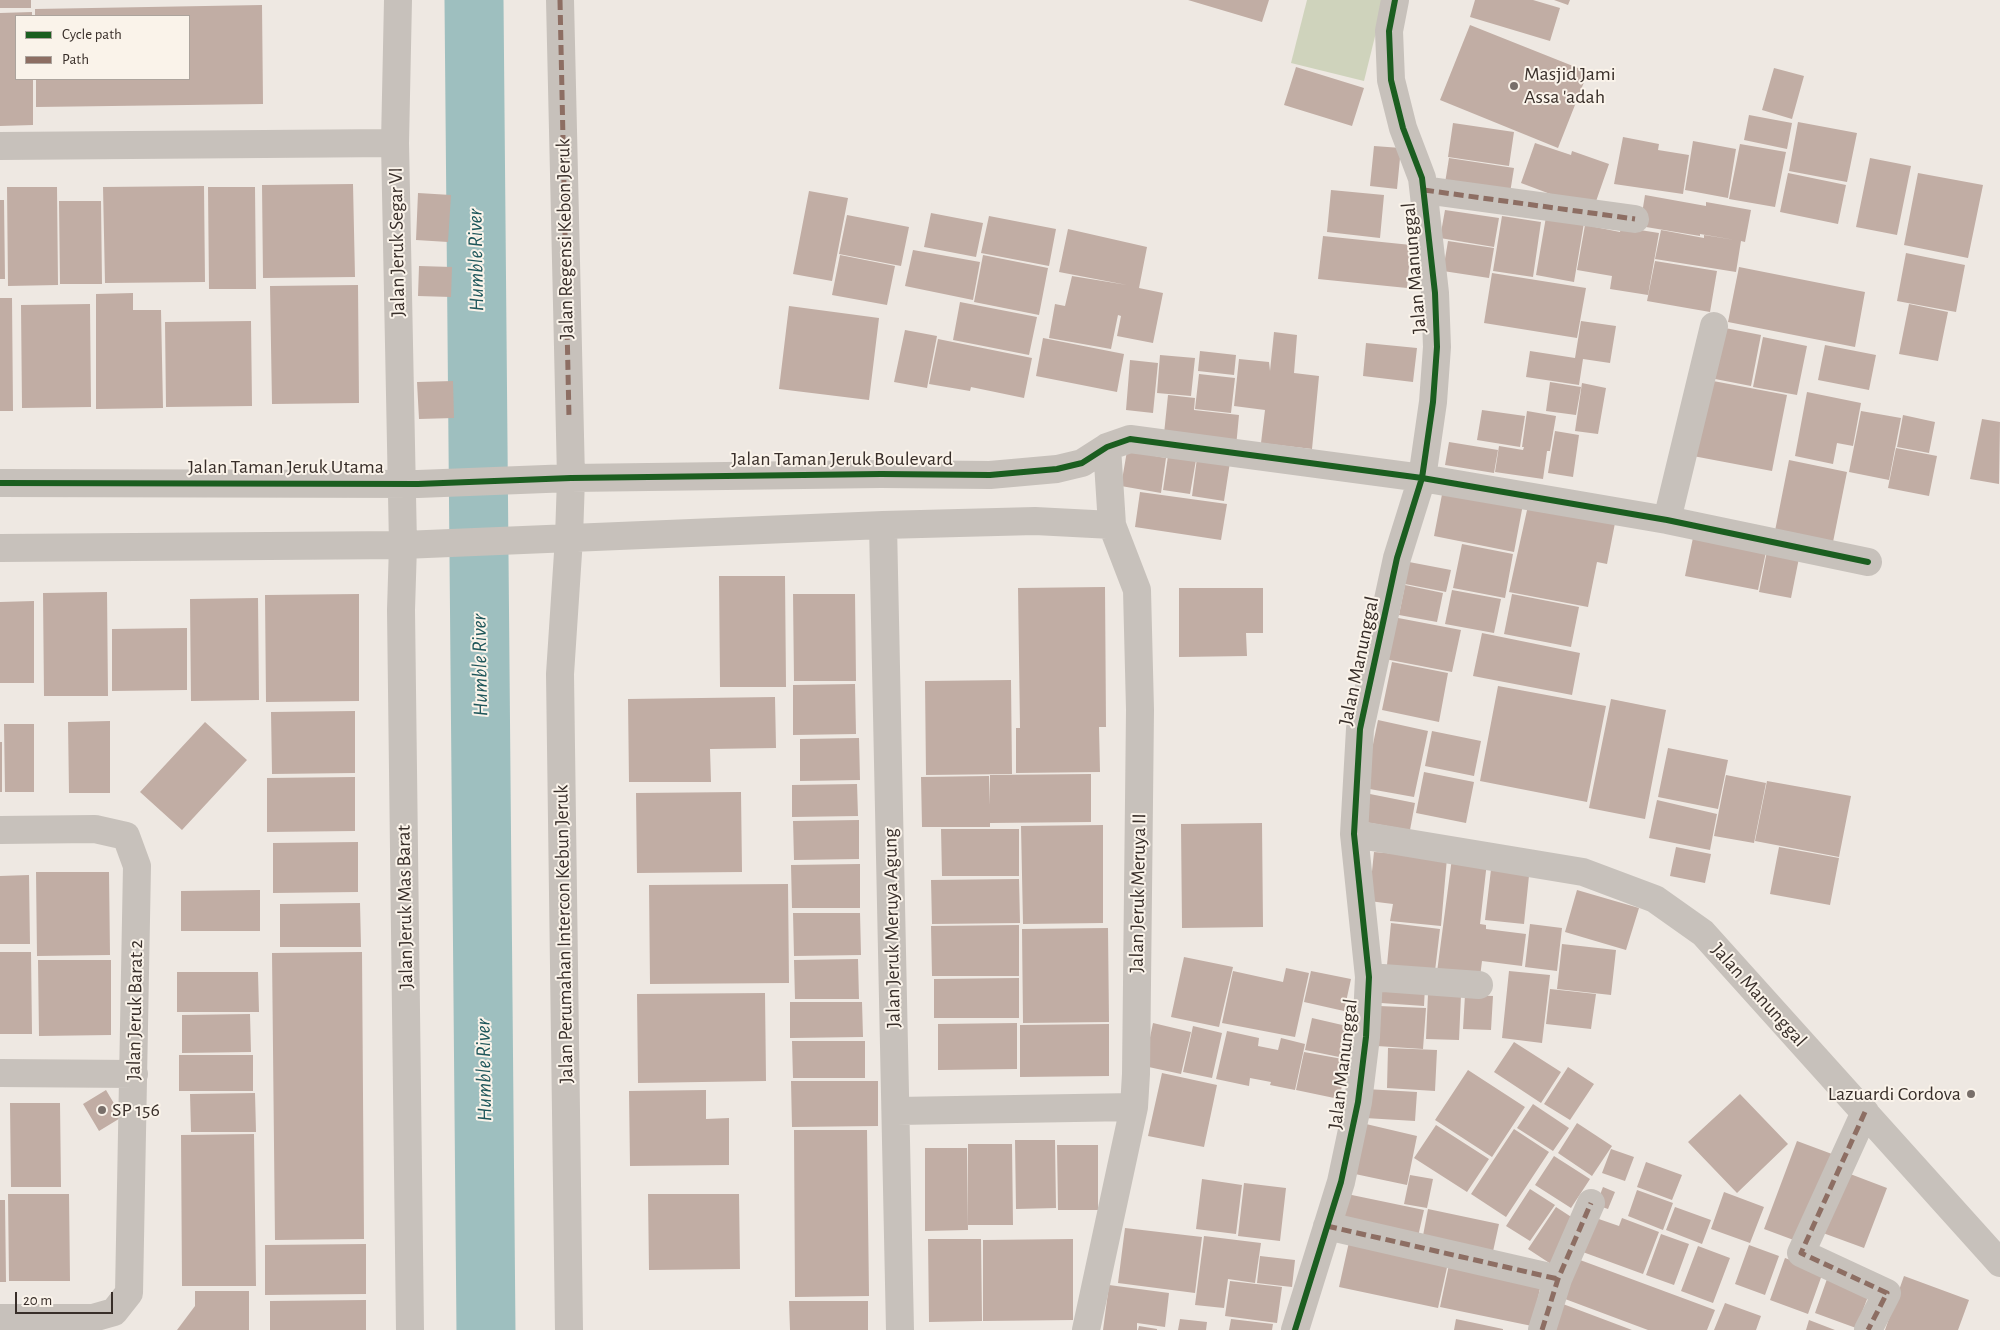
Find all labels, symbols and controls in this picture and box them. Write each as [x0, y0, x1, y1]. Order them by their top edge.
legend [15, 15, 190, 80]
text: Cycle path [62, 27, 122, 42]
text: Path [62, 52, 89, 67]
place label: Masjid Jami Assa 'adah [1524, 62, 1616, 109]
marker: Masjid Jami Assa 'adah [1508, 80, 1520, 92]
street label: Jalan Regensi Kebon Jeruk [551, 138, 579, 340]
street label: Jalan Jeruk Segar VI [384, 167, 410, 317]
street label: Jalan Manunggal [1396, 202, 1432, 334]
water label: Humble River [463, 208, 489, 312]
street label: Jalan Taman Jeruk Boulevard [731, 447, 953, 471]
street label: Jalan Taman Jeruk Utama [188, 455, 384, 479]
street label: Jalan Manunggal [1334, 594, 1384, 728]
water label: Humble River [467, 613, 493, 717]
street label: Jalan Perumahan Intercon Kebun Jeruk [549, 784, 579, 1084]
street label: Jalan Jeruk Meruya II [1125, 813, 1151, 973]
street label: Jalan Jeruk Mas Barat [392, 825, 418, 989]
street label: Jalan Jeruk Meruya Agung [878, 828, 906, 1028]
street label: Jalan Manunggal [1706, 938, 1812, 1052]
street label: Jalan Jeruk Barat 2 [122, 939, 148, 1081]
street label: Jalan Manunggal [1323, 997, 1363, 1131]
water label: Humble River [471, 1018, 497, 1122]
place label: Lazuardi Cordova [1828, 1082, 1961, 1106]
marker: Lazuardi Cordova [1965, 1088, 1977, 1100]
place label: SP 156 [112, 1098, 160, 1122]
marker: SP 156 [96, 1104, 108, 1116]
scale bar [18, 1282, 115, 1314]
text: 20 m [23, 1293, 52, 1308]

